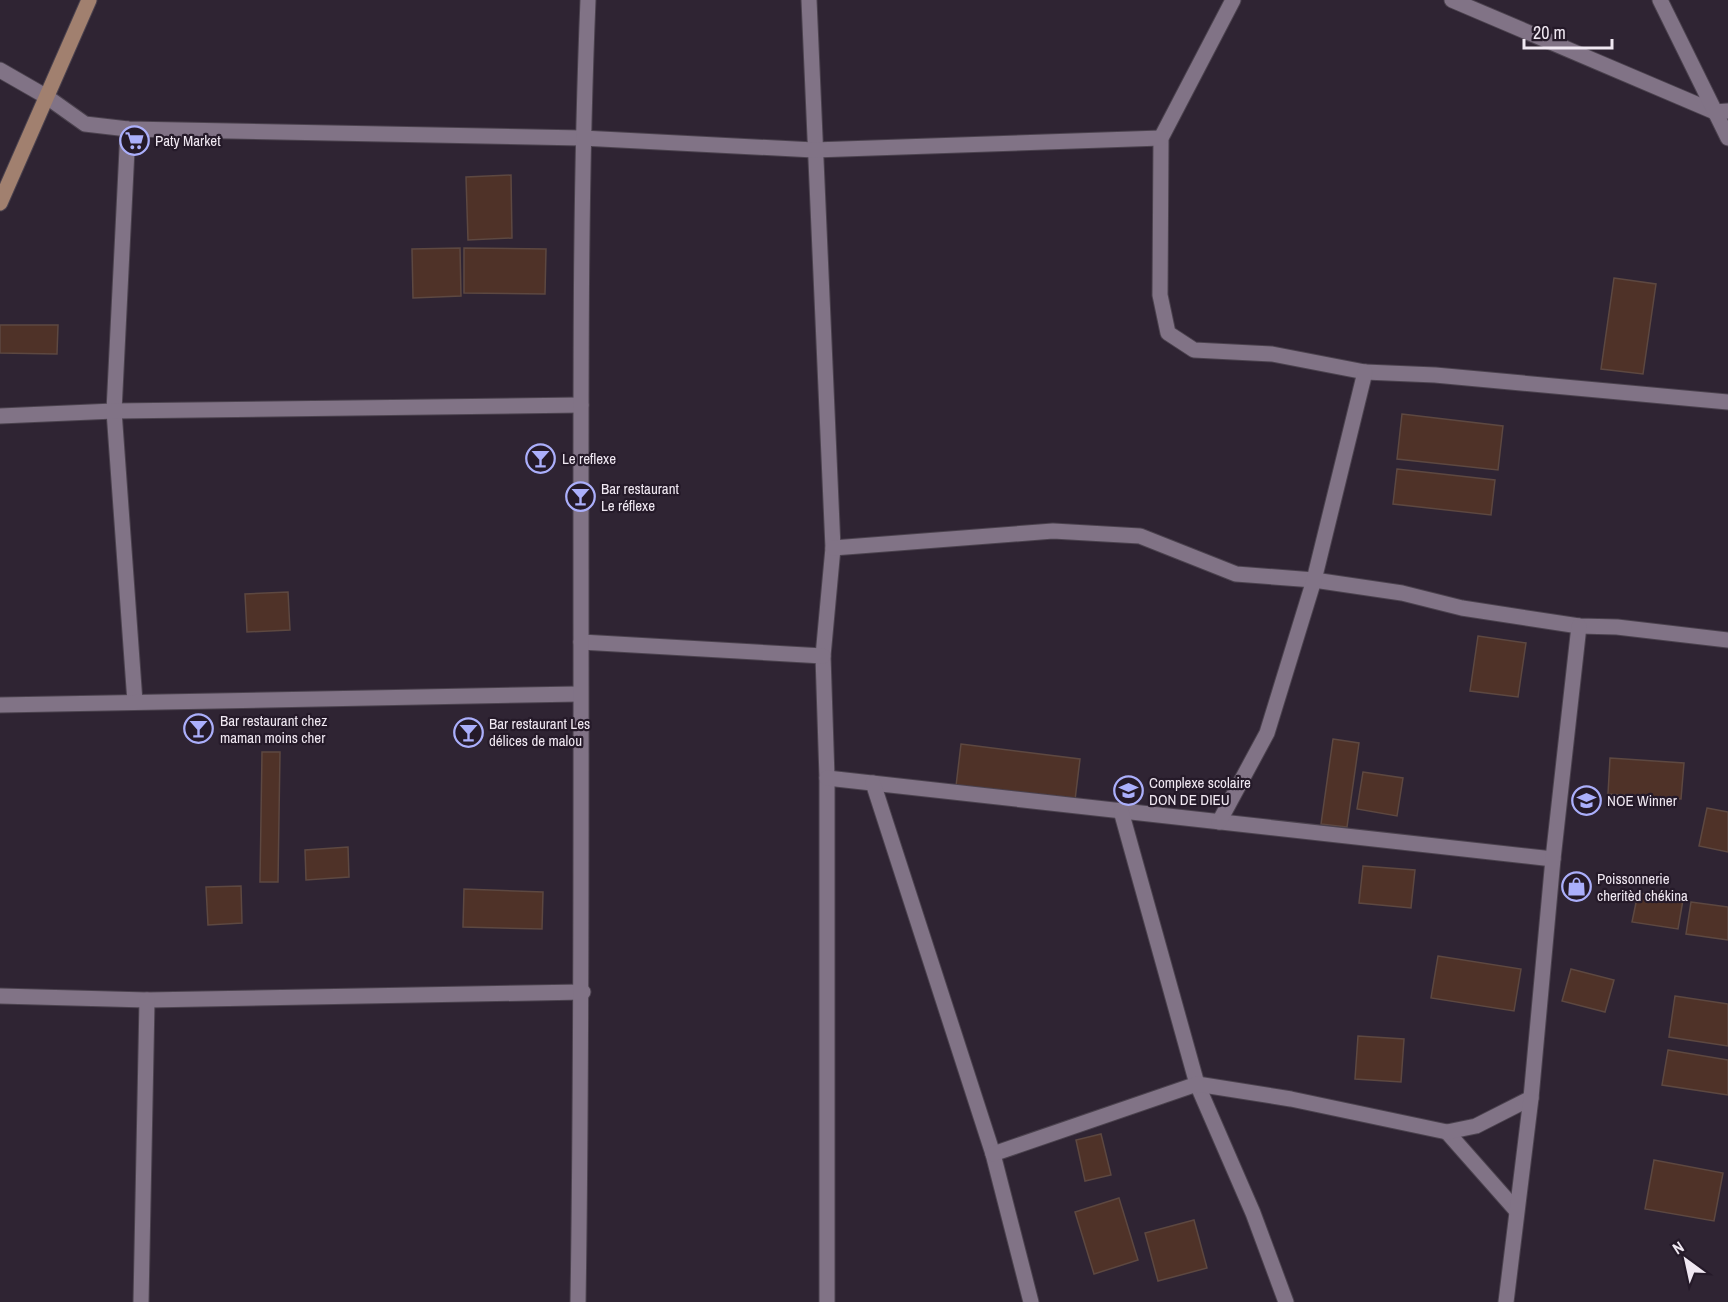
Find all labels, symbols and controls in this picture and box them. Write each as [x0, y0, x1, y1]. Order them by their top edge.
scale bar [1524, 12, 1612, 50]
text: 20 m [1533, 20, 1566, 45]
supermarket icon: Paty Market [118, 124, 150, 156]
place label: Paty Market [155, 130, 221, 151]
bar icon: Le reflexe [525, 442, 557, 474]
place label: Le reflexe [562, 448, 616, 469]
place label: Bar restaurant Le réflexe [601, 478, 680, 516]
bar icon: Bar restaurant Le réflexe [564, 481, 596, 513]
place label: Bar restaurant chez maman moins cher [220, 710, 327, 748]
bar icon: Bar restaurant chez maman moins cher [183, 713, 215, 745]
place label: Bar restaurant Les délices de malou [489, 713, 590, 751]
bar icon: Bar restaurant Les délices de malou [452, 716, 484, 748]
place label: Complexe scolaire DON DE DIEU [1149, 772, 1251, 810]
school or university icon: Complexe scolaire DON DE DIEU [1112, 775, 1144, 807]
school or university icon: NOE Winner [1570, 784, 1602, 816]
place label: NOE Winner [1607, 790, 1677, 811]
place label: Poissonnerie cheritèd chékina [1597, 868, 1688, 906]
shop icon: Poissonnerie cheritèd chékina [1560, 871, 1592, 903]
north arrow [1656, 1230, 1716, 1290]
text: N [1668, 1236, 1688, 1259]

